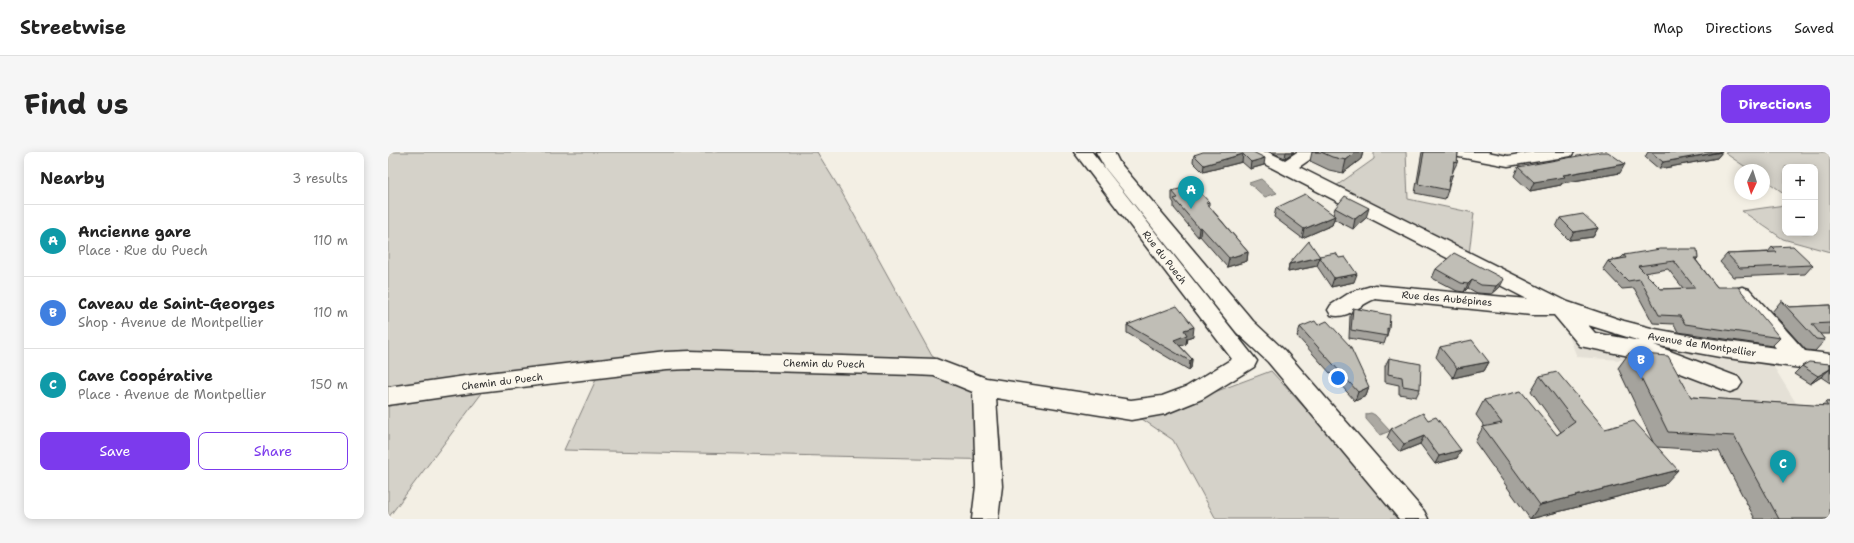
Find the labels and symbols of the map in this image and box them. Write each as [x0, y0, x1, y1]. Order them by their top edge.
north arrow [1734, 164, 1770, 200]
pin: A [1178, 176, 1204, 209]
street label: Rue du Puech [1140, 228, 1190, 287]
street label: Rue des Aubépines [1401, 288, 1493, 309]
street label: Avenue de Montpellier [1647, 329, 1757, 360]
pin: B [1628, 346, 1654, 379]
street label: Chemin du Puech [783, 356, 865, 371]
your location [1328, 368, 1348, 388]
street label: Chemin du Puech [461, 370, 543, 393]
pin: C [1770, 450, 1796, 483]

